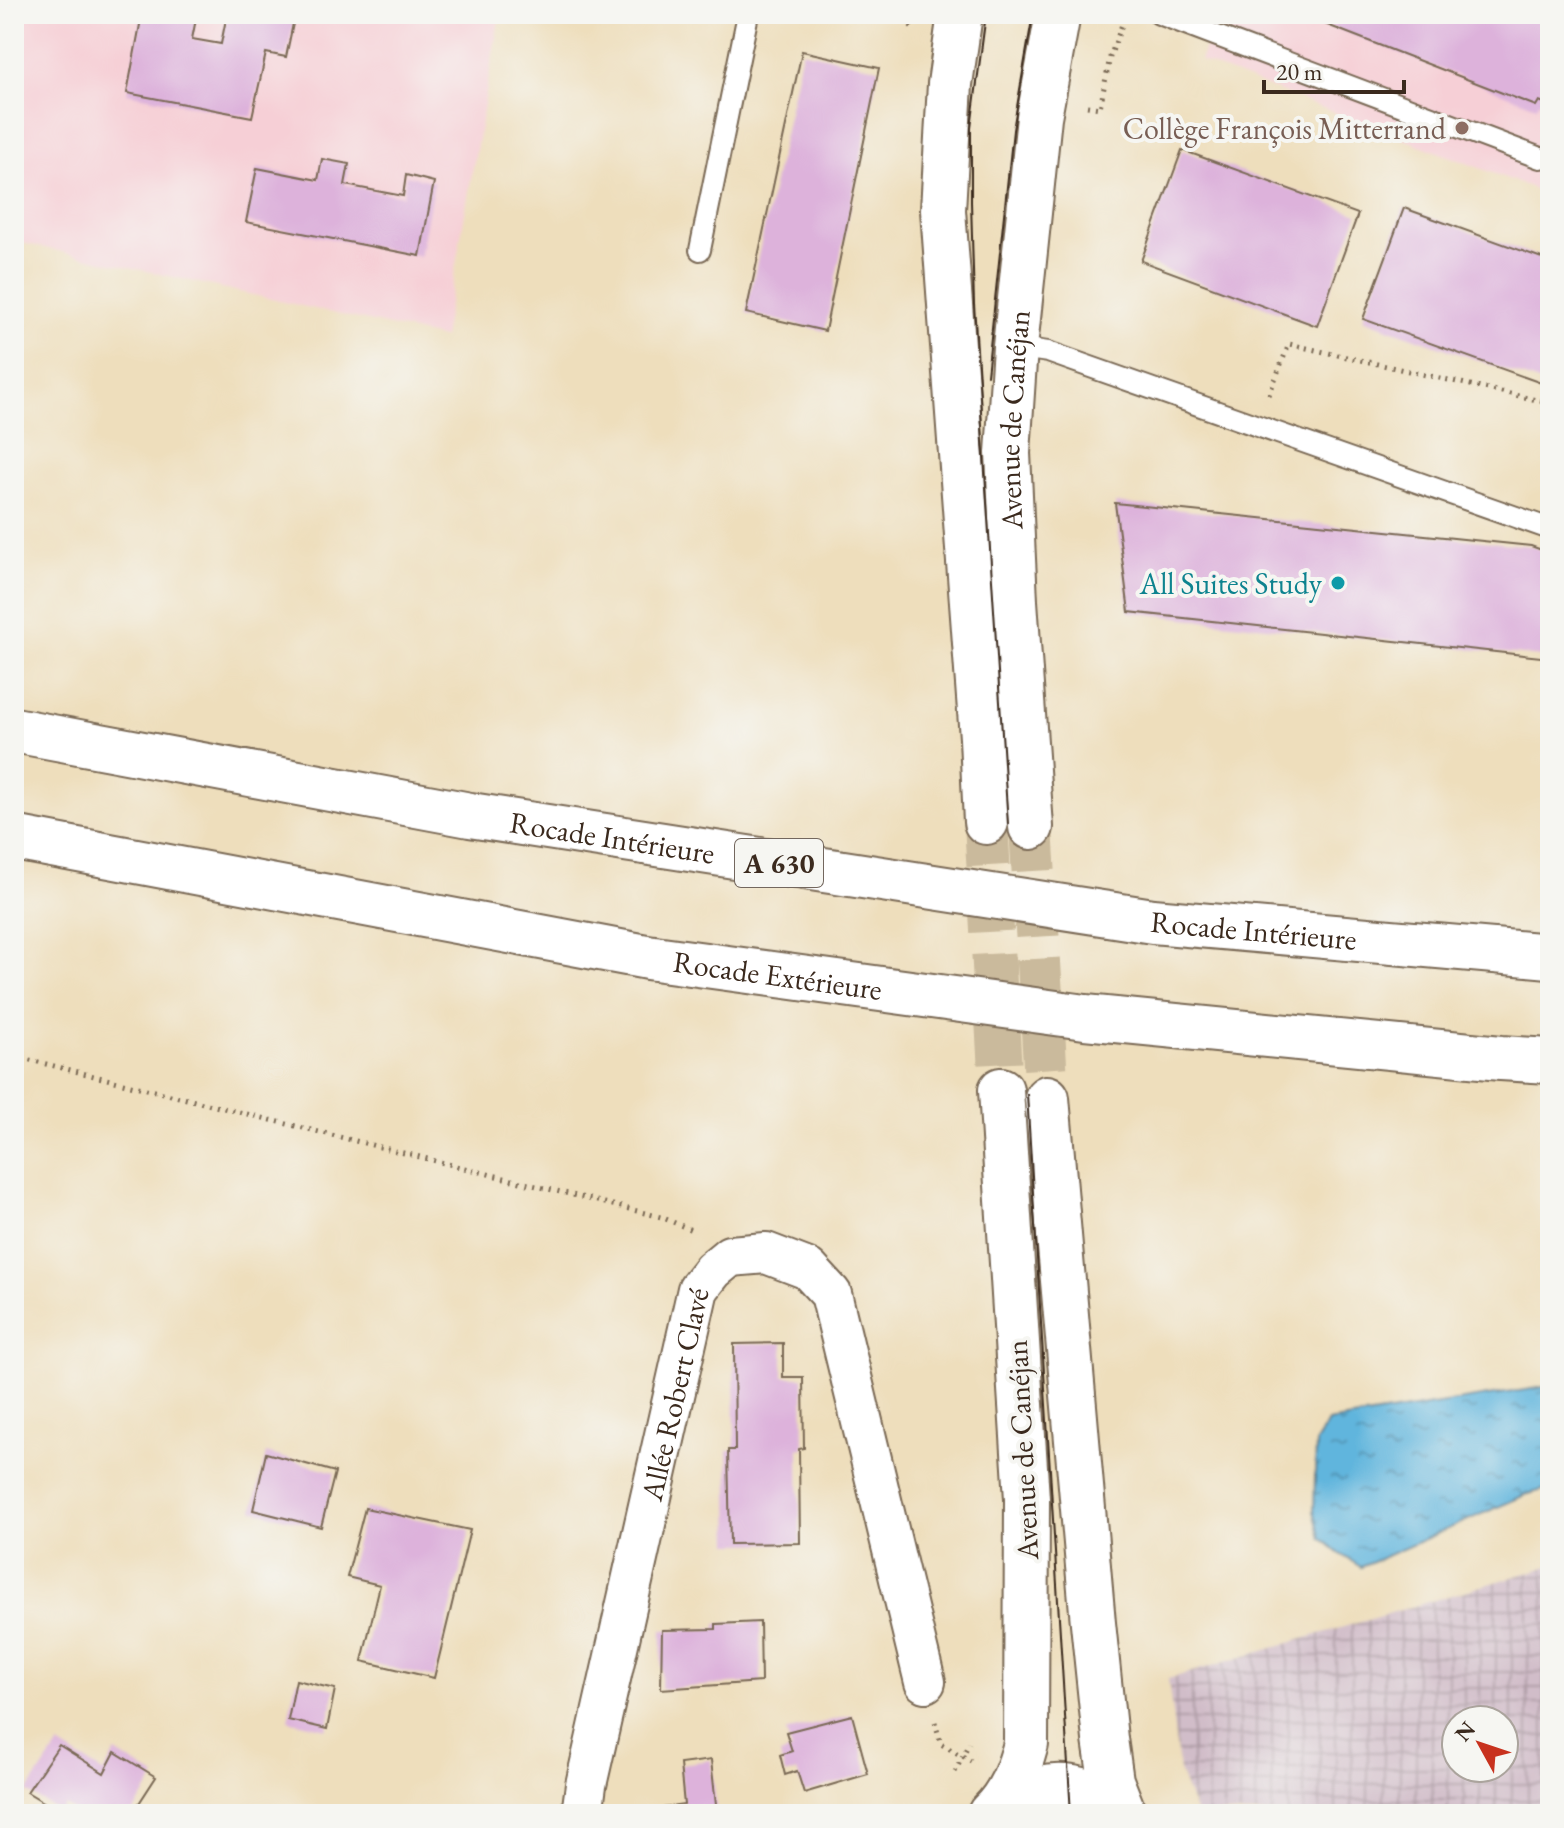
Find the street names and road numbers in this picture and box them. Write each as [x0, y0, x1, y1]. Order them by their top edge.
street label: Avenue de Canéjan [988, 308, 1038, 532]
street label: Rocade Intérieure [507, 802, 718, 872]
road number: A 630 [735, 839, 823, 887]
street label: Rocade Intérieure [1149, 901, 1358, 958]
street label: Rocade Extérieure [671, 941, 885, 1009]
street label: Allée Robert Clavé [631, 1284, 717, 1505]
street label: Avenue de Canéjan [997, 1339, 1047, 1562]

